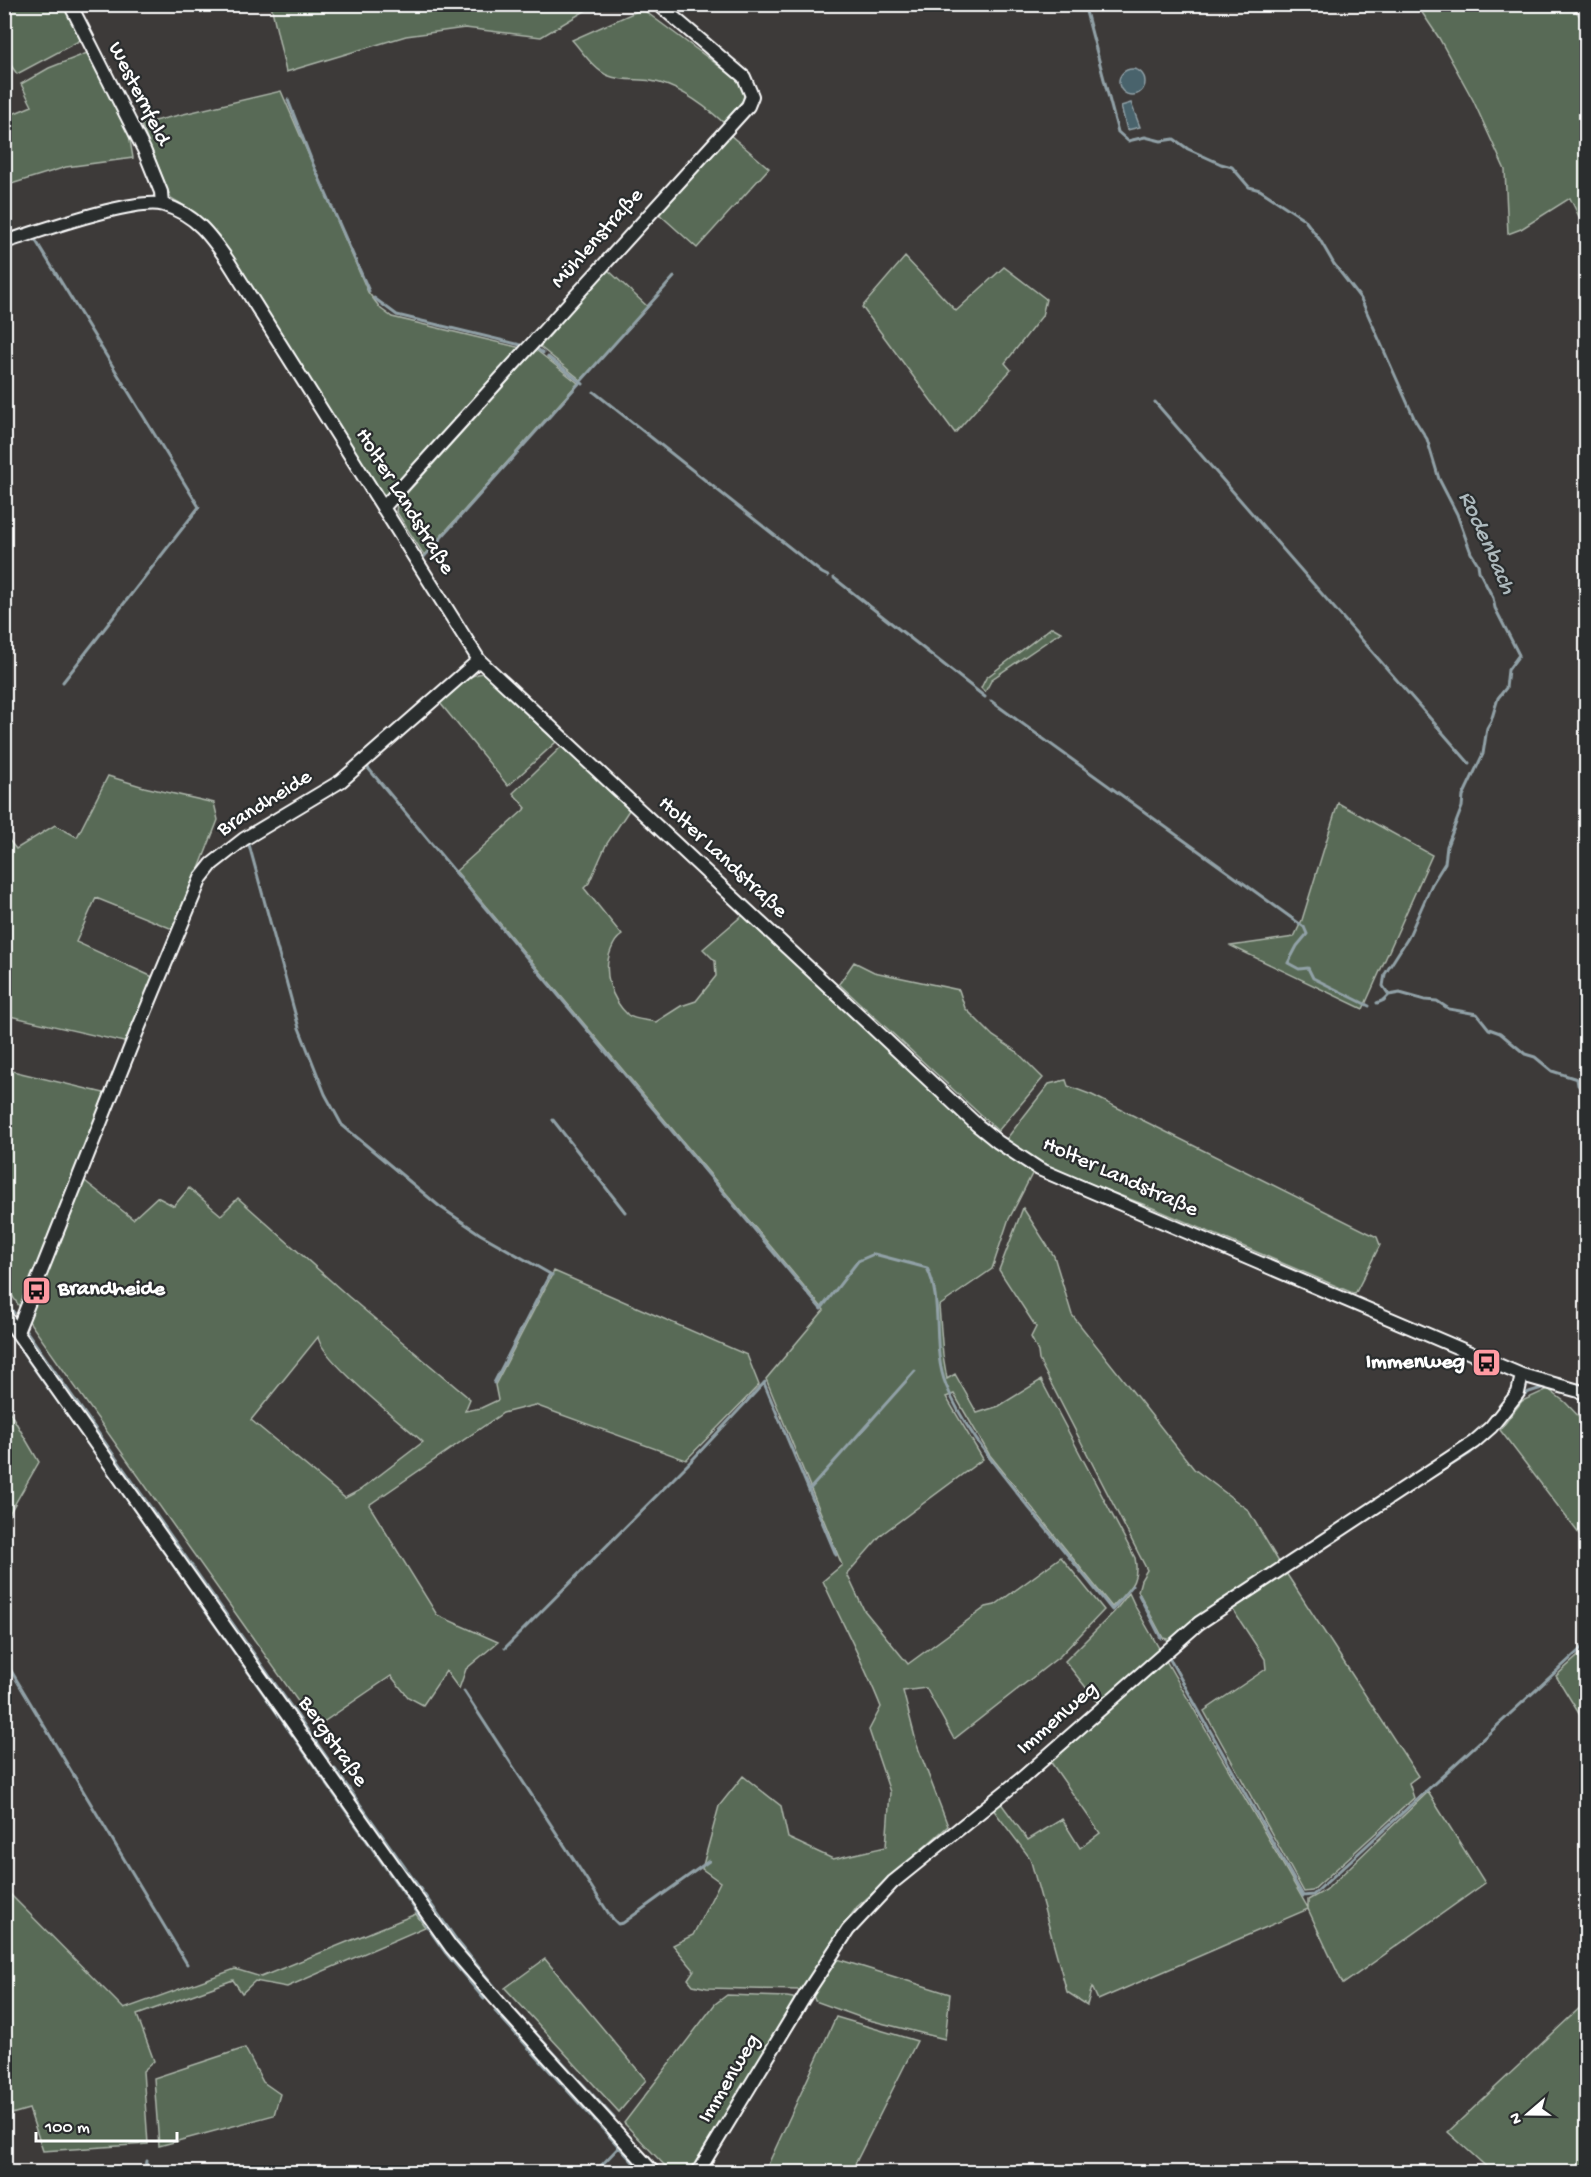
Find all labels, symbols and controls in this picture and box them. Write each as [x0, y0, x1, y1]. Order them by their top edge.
street label: Westernfeld [101, 38, 176, 152]
street label: Mühlenstraße [546, 183, 650, 294]
street label: Holter Landstraße [349, 424, 460, 580]
water label: Rodenbach [1450, 487, 1522, 600]
street label: Brandheide [212, 764, 318, 844]
street label: Holter Landstraße [652, 791, 793, 925]
street label: Holter Landstraße [1038, 1132, 1202, 1224]
bus stop icon: Brandheide [21, 1274, 53, 1306]
place label: Brandheide [57, 1277, 165, 1303]
bus stop icon: Immenweg [1470, 1347, 1502, 1379]
place label: Immenweg [1366, 1350, 1465, 1376]
street label: Immenweg [1012, 1677, 1104, 1761]
street label: Bergstraße [291, 1691, 373, 1793]
street label: Immenweg [693, 2030, 767, 2128]
north arrow [1498, 2084, 1558, 2144]
scale bar [36, 2105, 177, 2143]
text: N [1506, 2109, 1528, 2126]
text: 100 m [44, 2118, 90, 2139]

